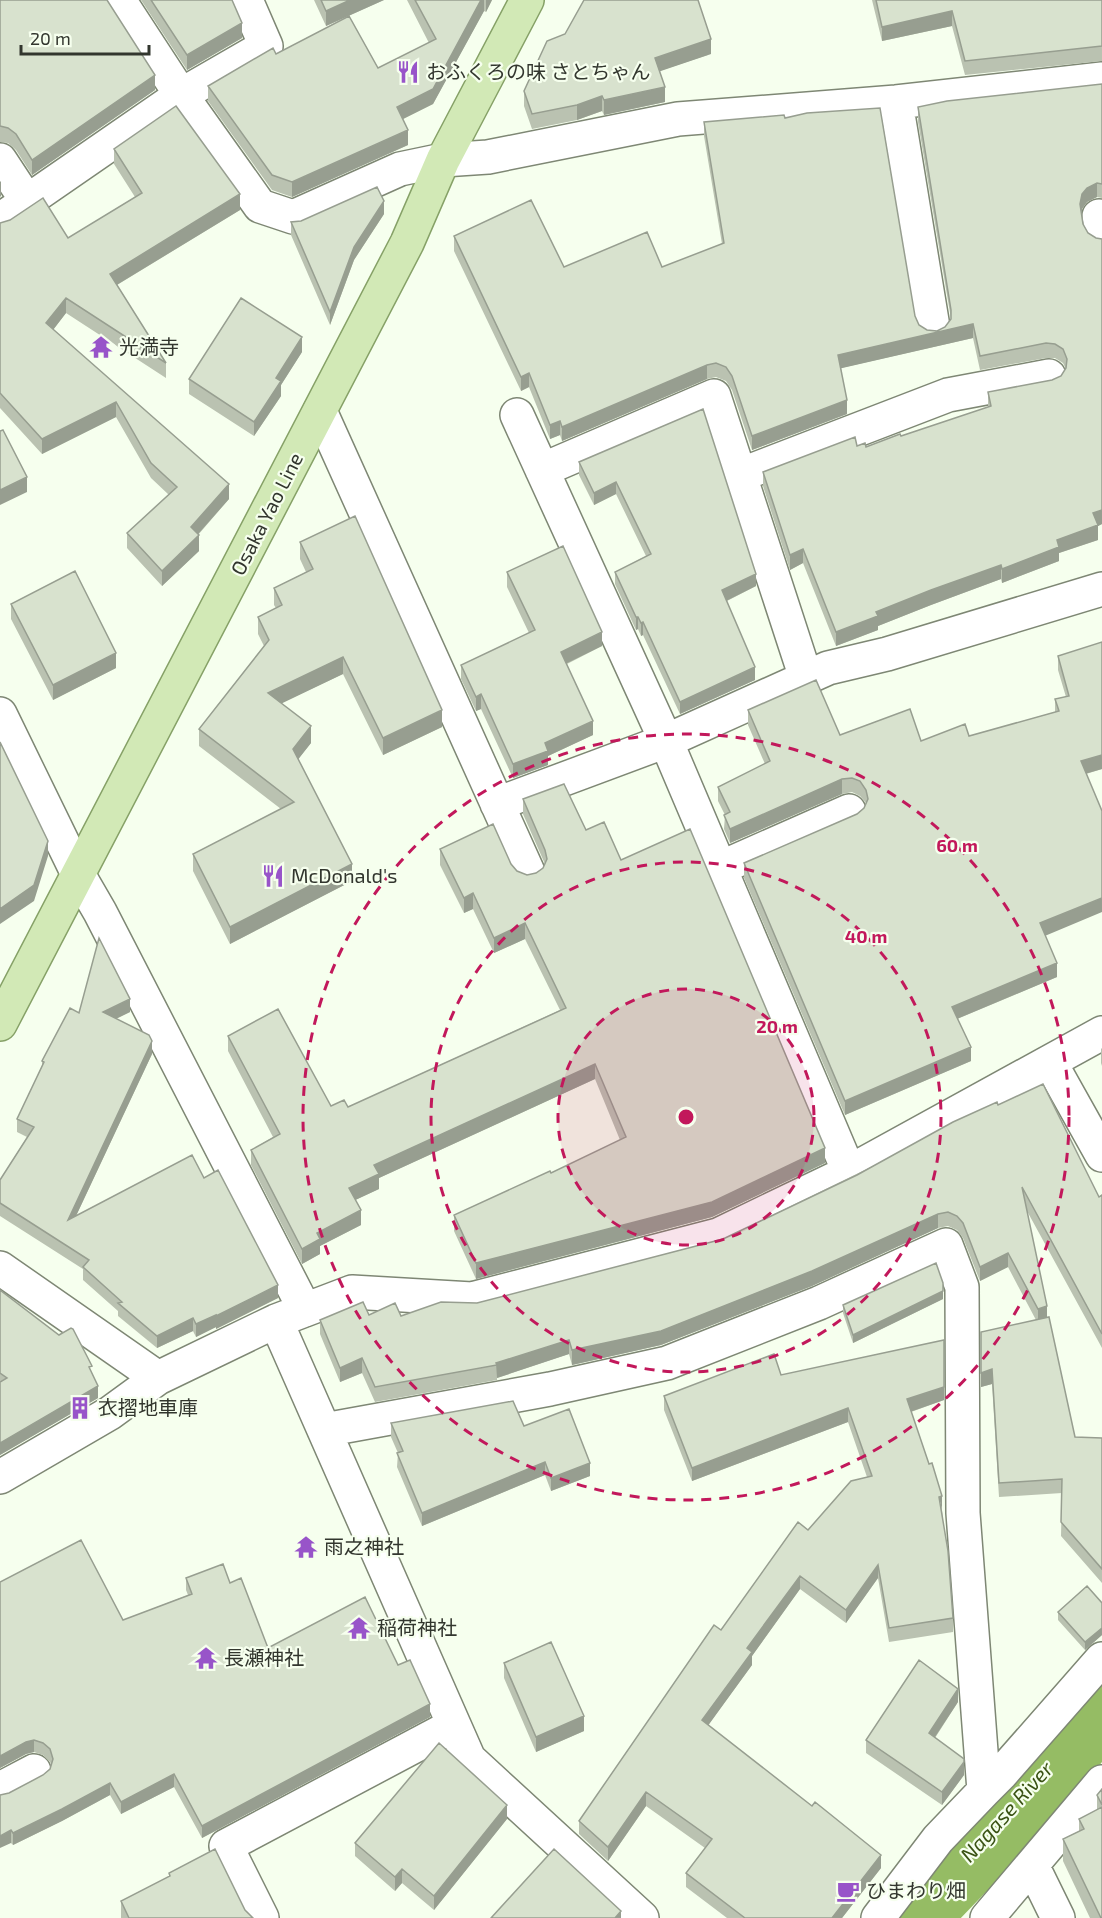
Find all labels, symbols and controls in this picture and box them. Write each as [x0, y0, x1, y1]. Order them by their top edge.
scale bar [21, 18, 148, 56]
text: 20 m [30, 27, 71, 49]
restaurant icon: おふくろの味 さとちゃん [395, 59, 421, 85]
place label: おふくろの味 さとちゃん [426, 59, 650, 83]
temple icon: 光満寺 [88, 334, 114, 360]
place label: 光満寺 [119, 334, 179, 358]
street label: Osaka Yao Line [225, 448, 307, 579]
text: 60 m [936, 834, 978, 856]
restaurant icon: McDonald's [260, 863, 286, 889]
place label: McDonald's [291, 863, 397, 887]
text: 40 m [845, 925, 887, 947]
text: 20 m [756, 1015, 798, 1037]
centre of rings [676, 1107, 696, 1127]
building icon: 衣摺地車庫 [67, 1395, 93, 1421]
place label: 衣摺地車庫 [98, 1395, 198, 1419]
temple icon: 雨之神社 [293, 1534, 319, 1560]
place label: 雨之神社 [324, 1534, 404, 1558]
temple icon: 稲荷神社 [346, 1615, 372, 1641]
place label: 稲荷神社 [377, 1615, 457, 1639]
temple icon: 長瀬神社 [193, 1645, 219, 1671]
place label: 長瀬神社 [224, 1645, 304, 1669]
water label: Nagase River [954, 1755, 1058, 1866]
cafe icon: ひまわり畑 [835, 1878, 861, 1904]
place label: ひまわり畑 [866, 1878, 966, 1902]

